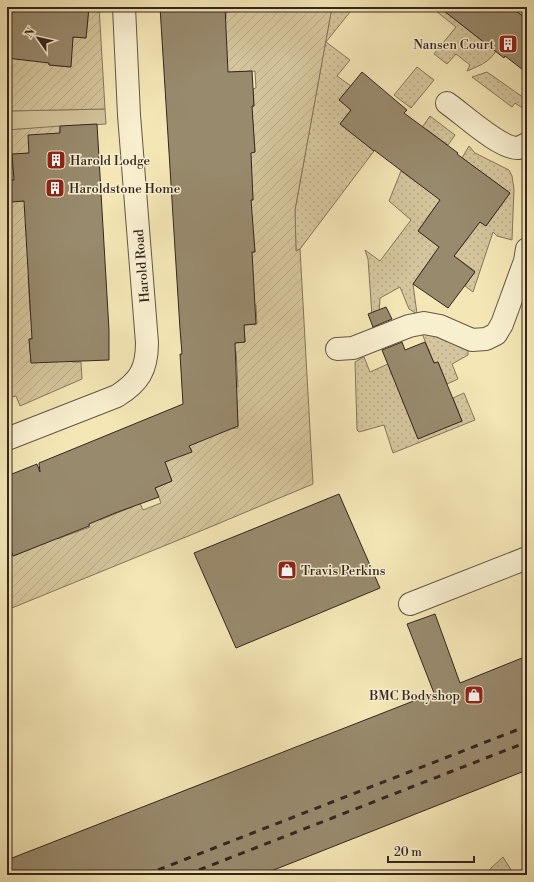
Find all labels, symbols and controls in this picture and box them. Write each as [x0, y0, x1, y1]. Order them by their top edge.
north arrow [18, 18, 58, 58]
text: N [22, 25, 39, 40]
building icon: Nansen Court [497, 33, 519, 55]
place label: Nansen Court [413, 37, 494, 53]
building icon: Harold Lodge [45, 149, 67, 171]
place label: Harold Lodge [70, 153, 151, 169]
building icon: Haroldstone Home [44, 177, 66, 199]
place label: Haroldstone Home [69, 181, 181, 197]
street label: Harold Road [131, 228, 153, 303]
shop icon: Travis Perkins [276, 559, 298, 581]
place label: Travis Perkins [301, 563, 386, 579]
shop icon: BMC Bodyshop [463, 684, 485, 706]
place label: BMC Bodyshop [368, 688, 460, 704]
scale bar [388, 838, 474, 864]
text: 20 m [394, 845, 422, 860]

